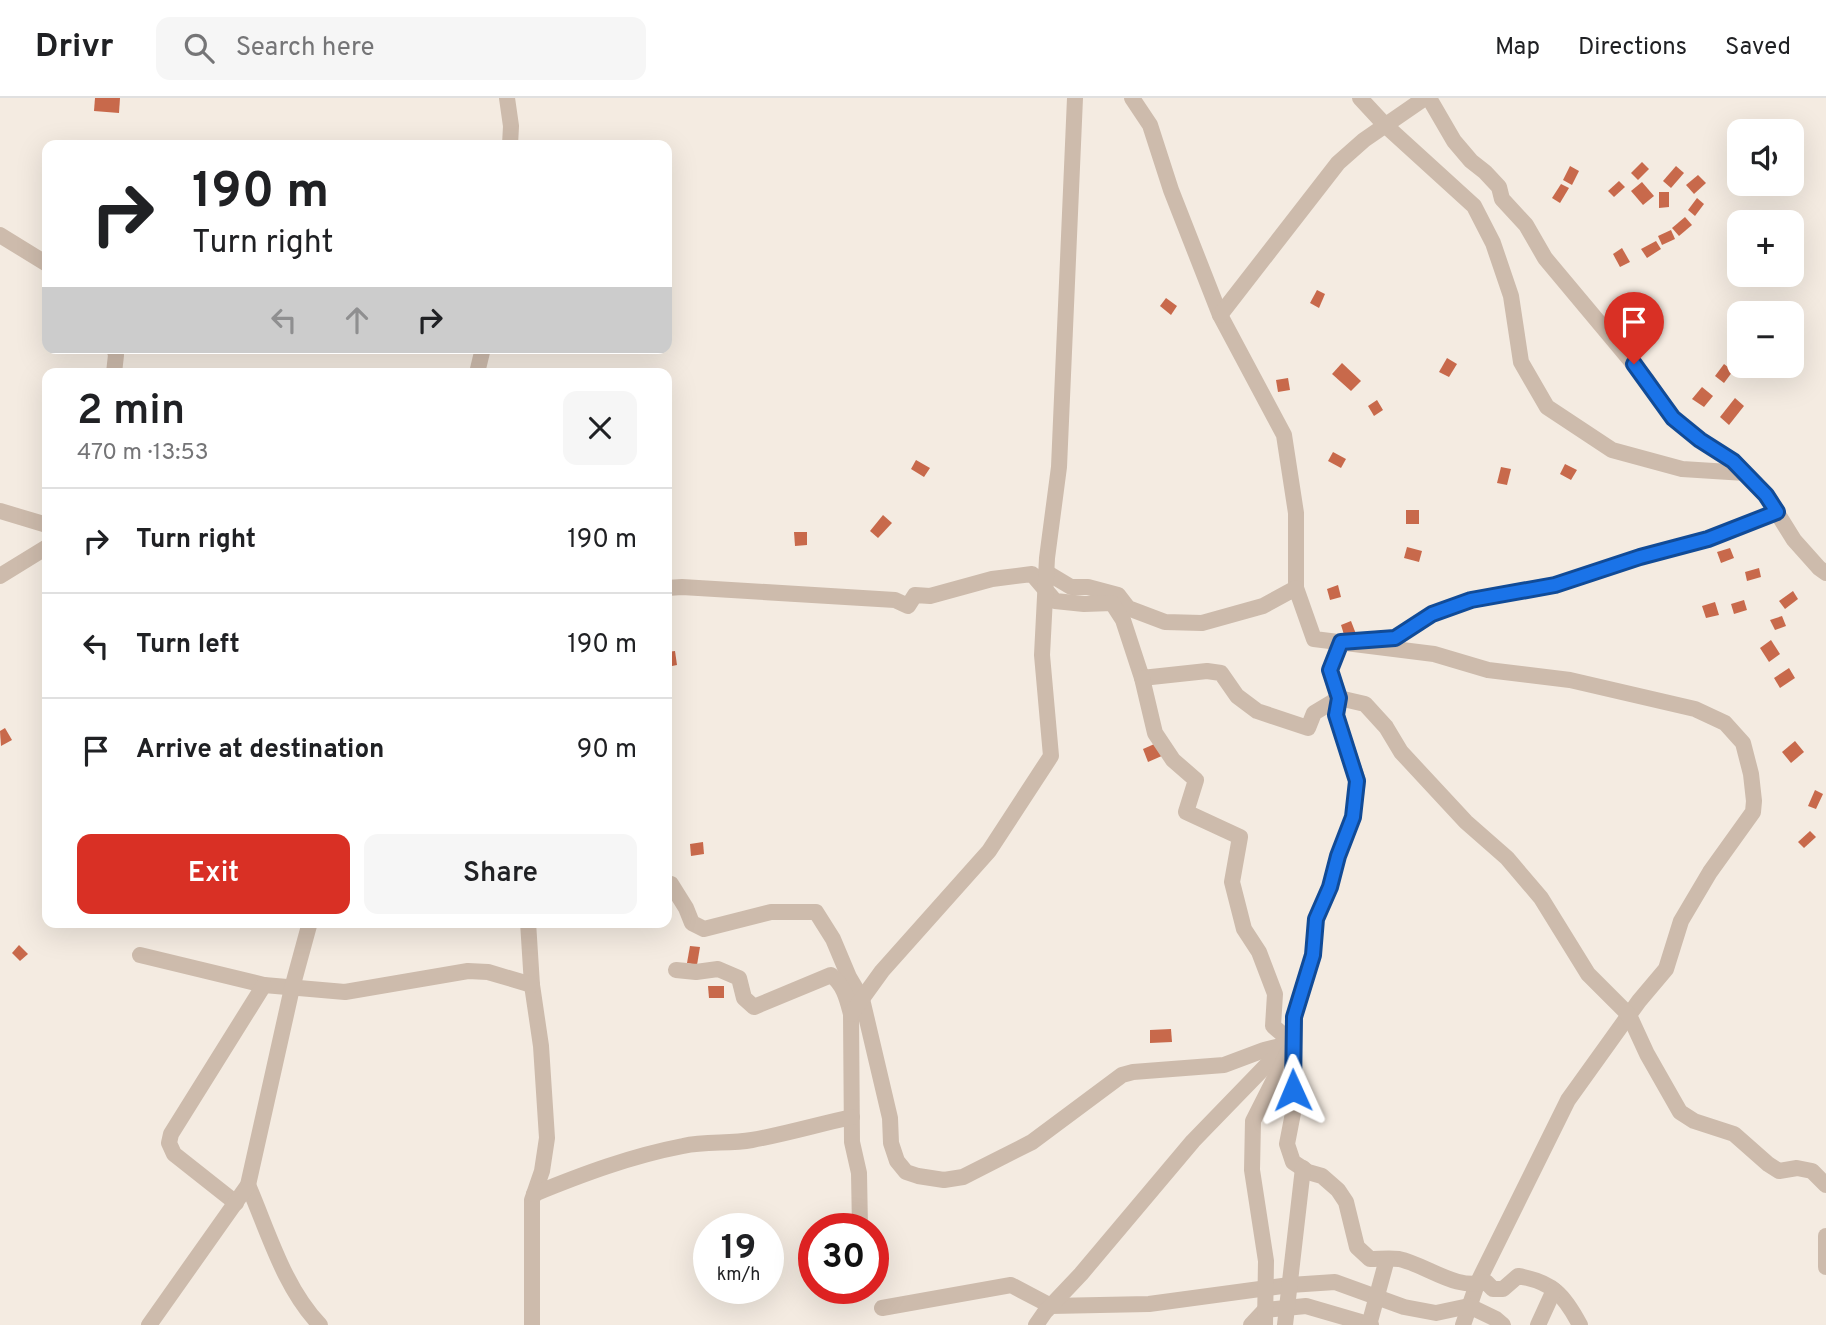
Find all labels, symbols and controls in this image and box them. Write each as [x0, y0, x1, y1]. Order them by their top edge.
search box [156, 17, 646, 80]
text: Drivr [35, 27, 114, 69]
icon: search [180, 29, 218, 67]
text: Search here [236, 32, 375, 65]
text: Map [1495, 33, 1540, 63]
text: Directions [1578, 33, 1687, 63]
text: Saved [1725, 33, 1791, 63]
map controls [1727, 119, 1804, 378]
button: sound [1727, 119, 1804, 196]
text: 190 m [192, 163, 329, 225]
icon: right [77, 168, 168, 259]
button: + [1727, 210, 1804, 287]
text: Turn right [192, 224, 334, 264]
pin [1604, 292, 1664, 364]
icon: left [265, 301, 303, 339]
icon: ahead [338, 301, 376, 339]
icon: right [411, 301, 449, 339]
button: − [1727, 301, 1804, 378]
icon: arrive [1615, 303, 1653, 341]
text: 2 min [77, 386, 185, 439]
button: close [563, 391, 637, 465]
text: 470 m · 13:53 [77, 439, 209, 468]
icon: right [77, 522, 115, 560]
text: Turn right [136, 524, 256, 557]
text: 190 m [567, 524, 637, 557]
icon: left [77, 627, 115, 665]
text: Turn left [136, 629, 240, 662]
text: 190 m [567, 629, 637, 662]
icon: arrive [77, 732, 115, 770]
text: Arrive at destination [136, 734, 384, 767]
text: 90 m [577, 734, 637, 767]
button: Exit [77, 834, 350, 914]
button: Share [364, 834, 637, 914]
position arrow [1256, 1053, 1330, 1127]
speed limit sign: 30 [798, 1213, 889, 1304]
text: 19 [721, 1227, 756, 1271]
text: km/h [717, 1264, 760, 1287]

